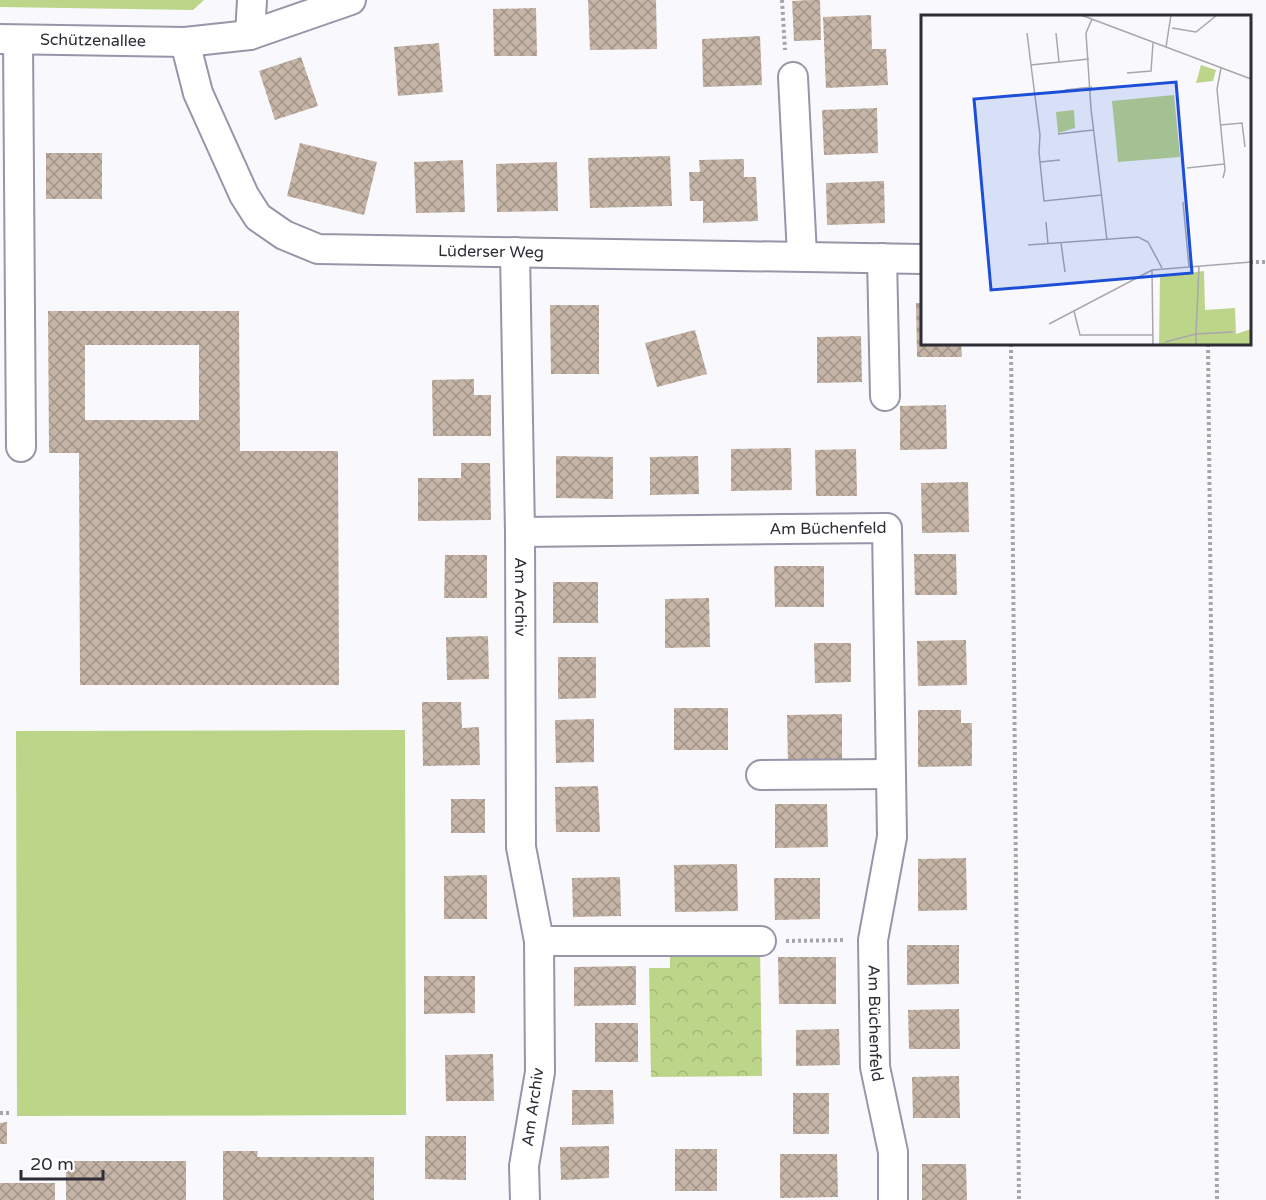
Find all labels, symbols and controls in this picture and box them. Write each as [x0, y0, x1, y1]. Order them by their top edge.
inset map [921, 15, 1251, 345]
street label: Schützenallee [40, 30, 146, 51]
street label: Lüderser Weg [438, 241, 544, 263]
street label: Am Büchenfeld [769, 518, 887, 539]
street label: Am Archiv [510, 557, 530, 637]
street label: Am Büchenfeld [863, 964, 888, 1084]
street label: Am Archiv [518, 1066, 548, 1148]
scale bar [21, 1143, 104, 1181]
text: 20 m [30, 1153, 74, 1175]

